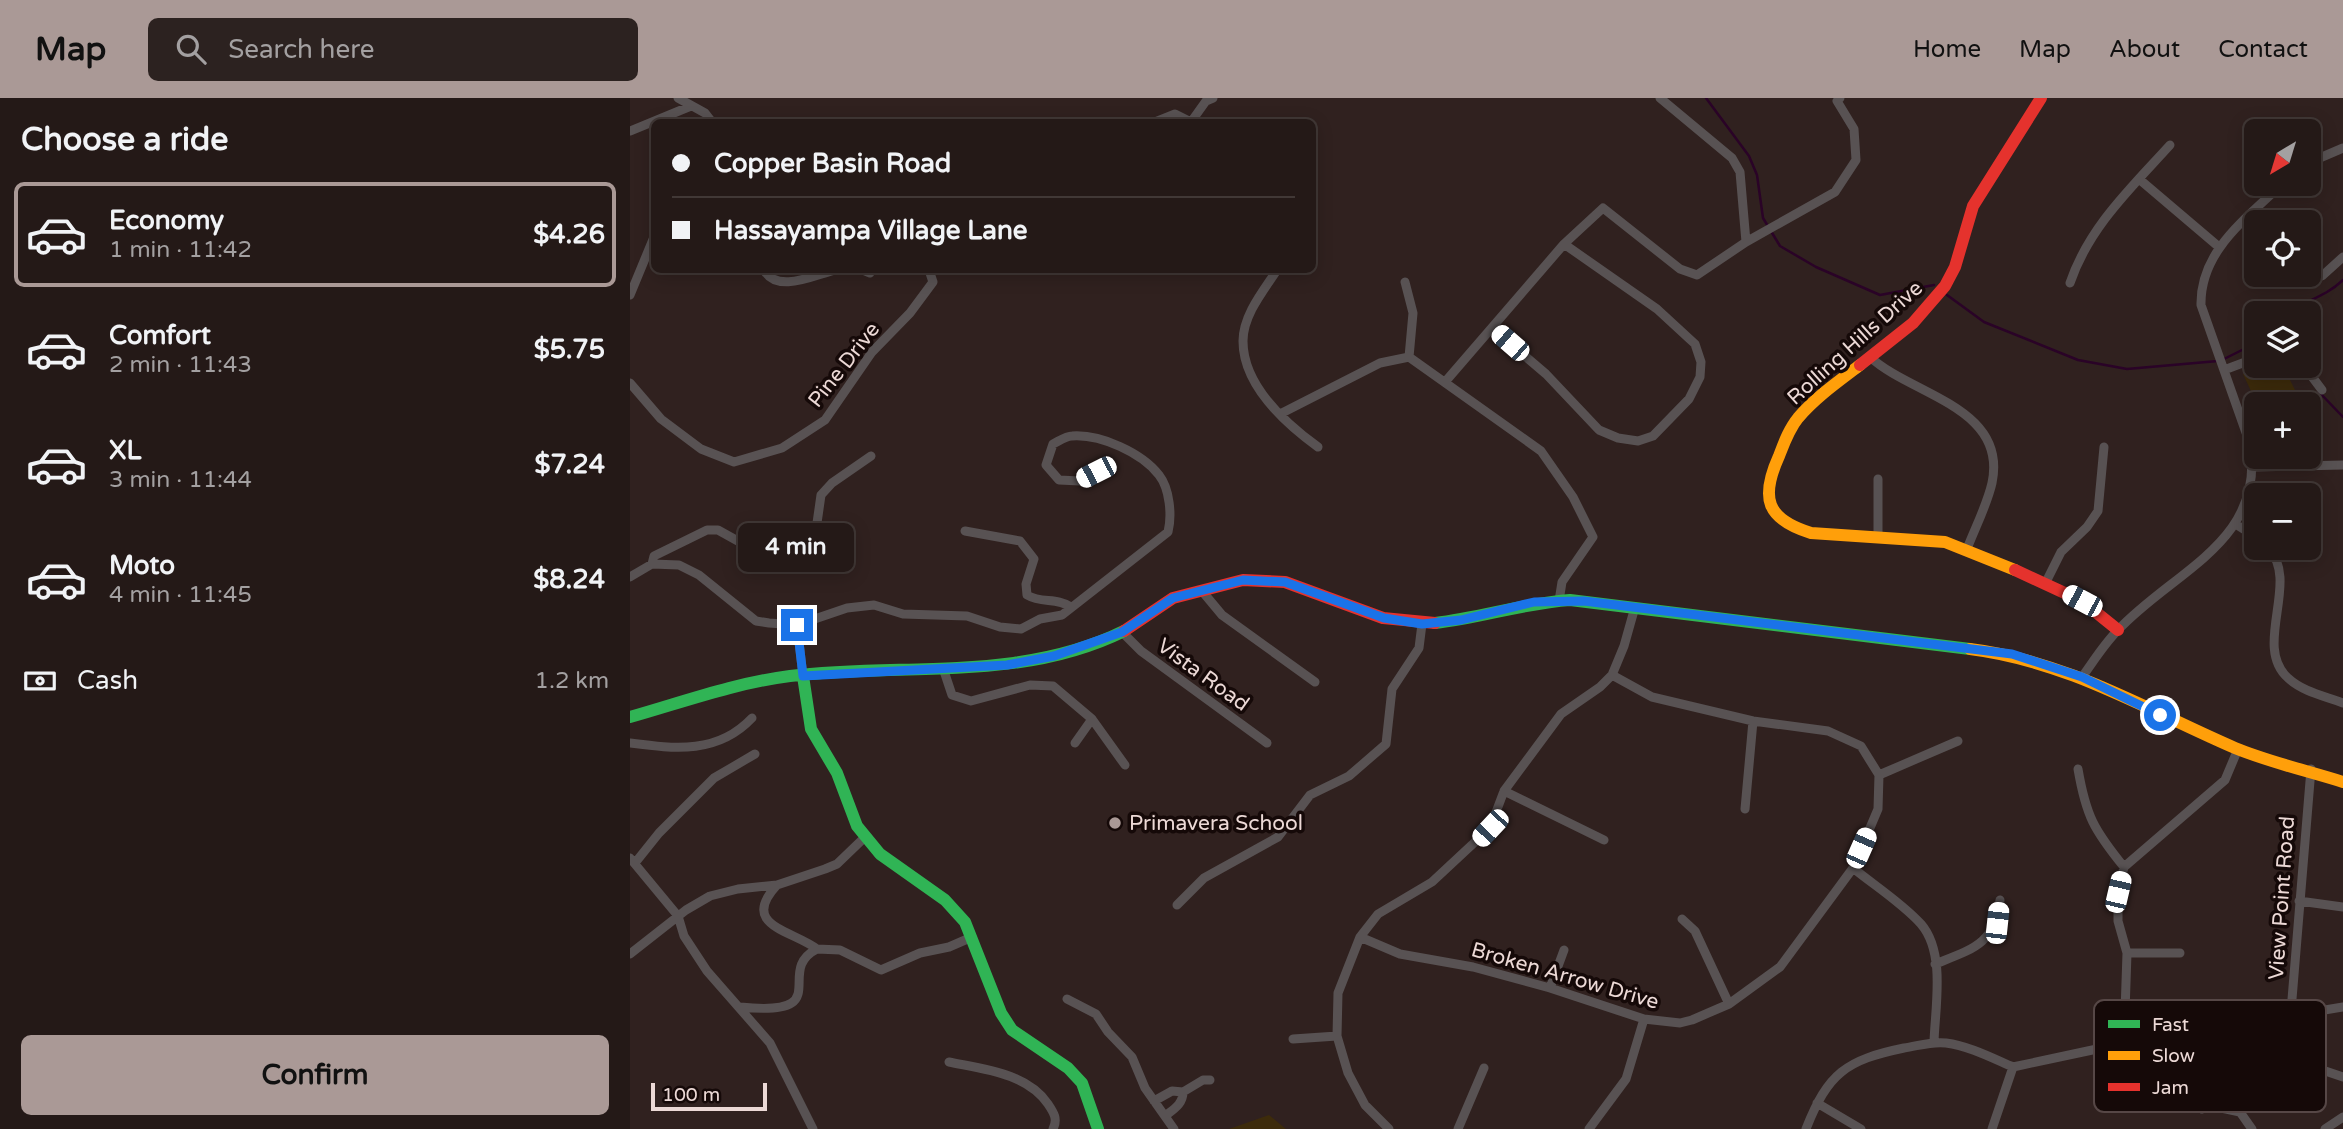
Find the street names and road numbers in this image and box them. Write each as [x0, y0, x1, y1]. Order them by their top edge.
street label: Rolling Hills Drive [1782, 276, 1928, 410]
street label: Pine Drive [803, 317, 885, 413]
street label: Vista Road [1152, 633, 1254, 717]
street label: View Point Road [2264, 815, 2300, 981]
street label: Broken Arrow Drive [1468, 937, 1662, 1015]

